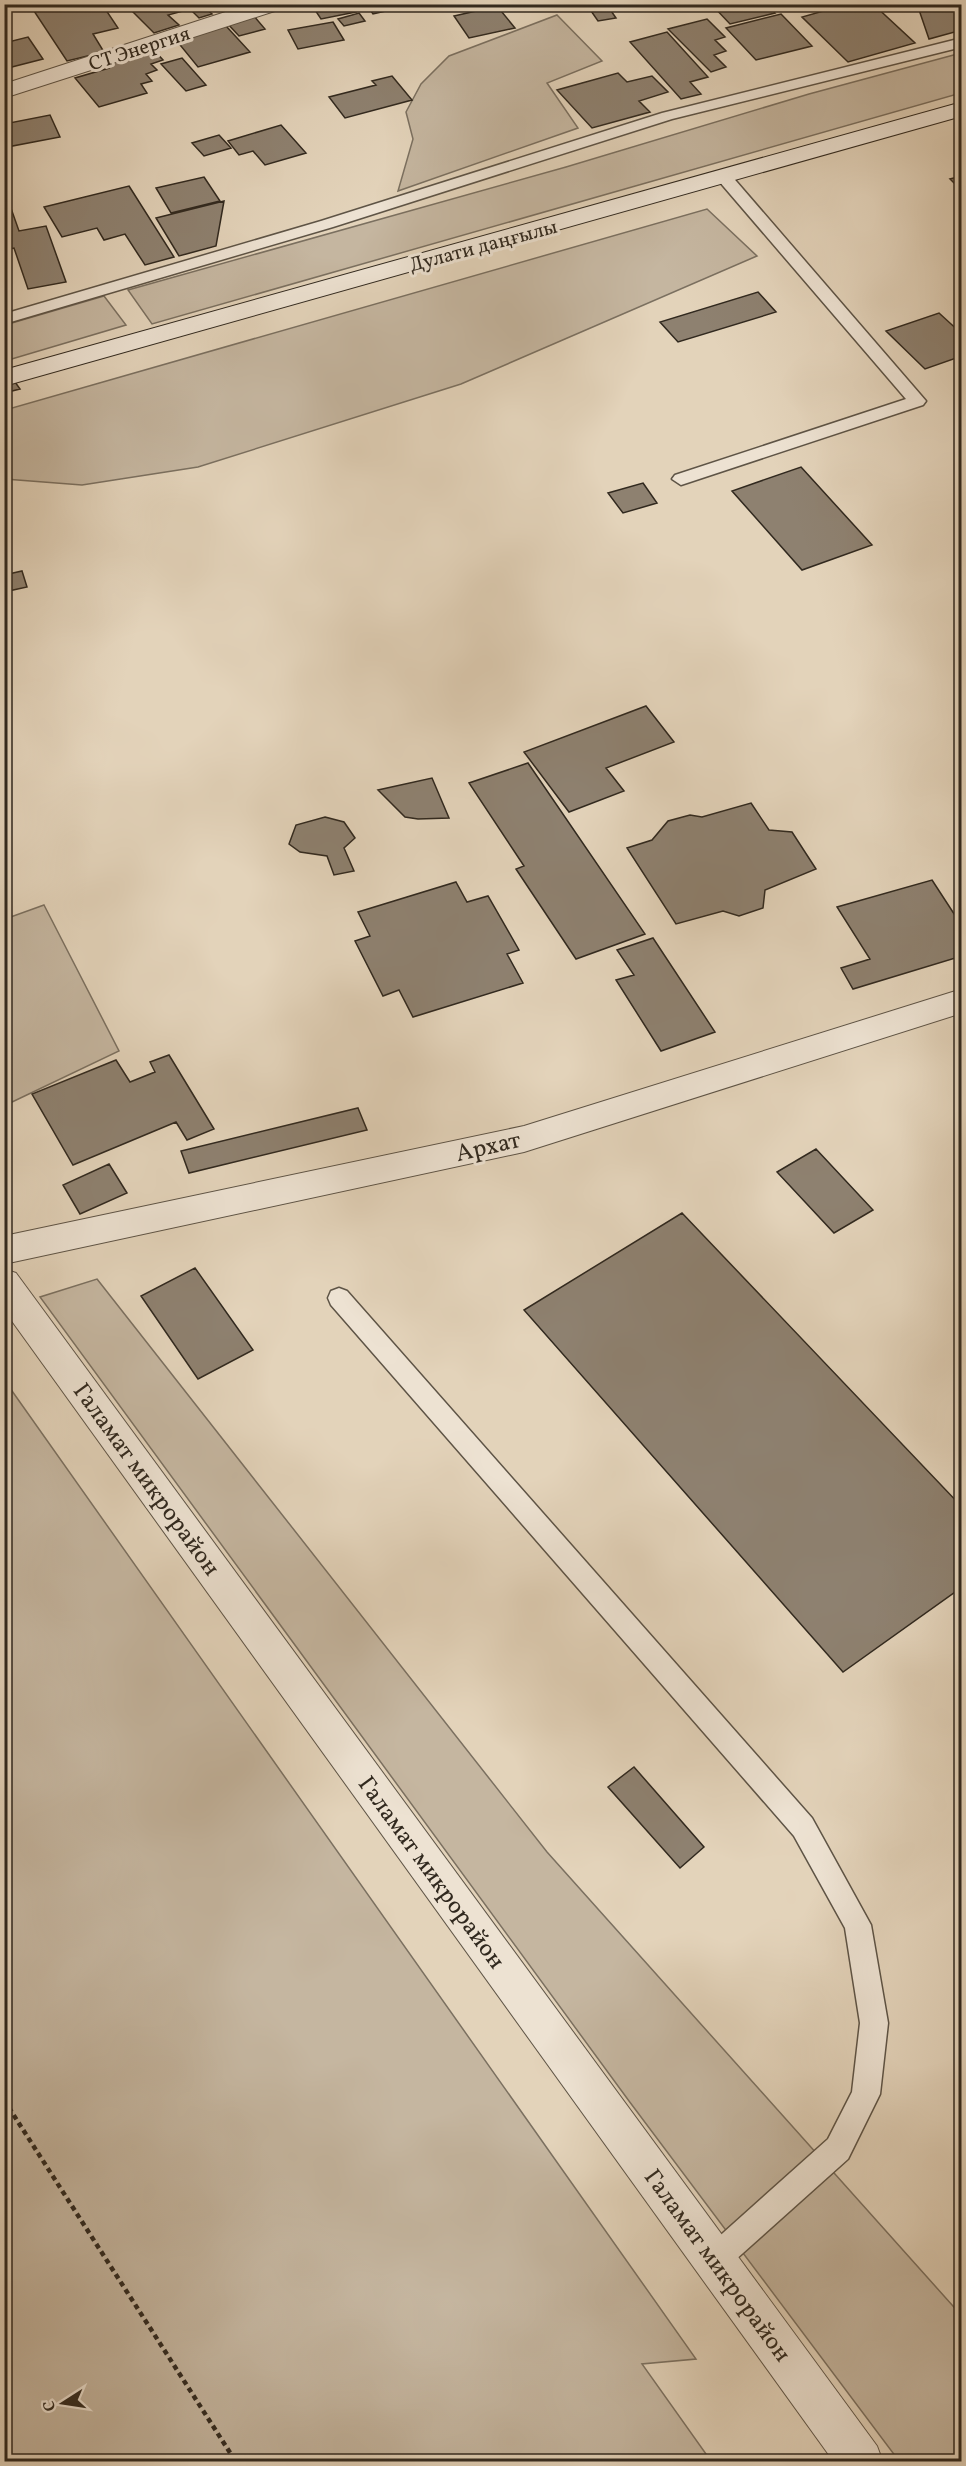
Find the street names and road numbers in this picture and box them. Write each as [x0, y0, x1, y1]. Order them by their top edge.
street label: СТ Энергия [85, 20, 194, 79]
street label: Дулати даңғылы [406, 214, 561, 280]
street label: Архат [453, 1124, 524, 1172]
street label: Галамат микрорайон [64, 1377, 227, 1584]
street label: Галамат микрорайон [349, 1770, 512, 1977]
street label: Галамат микрорайон [635, 2163, 798, 2370]

